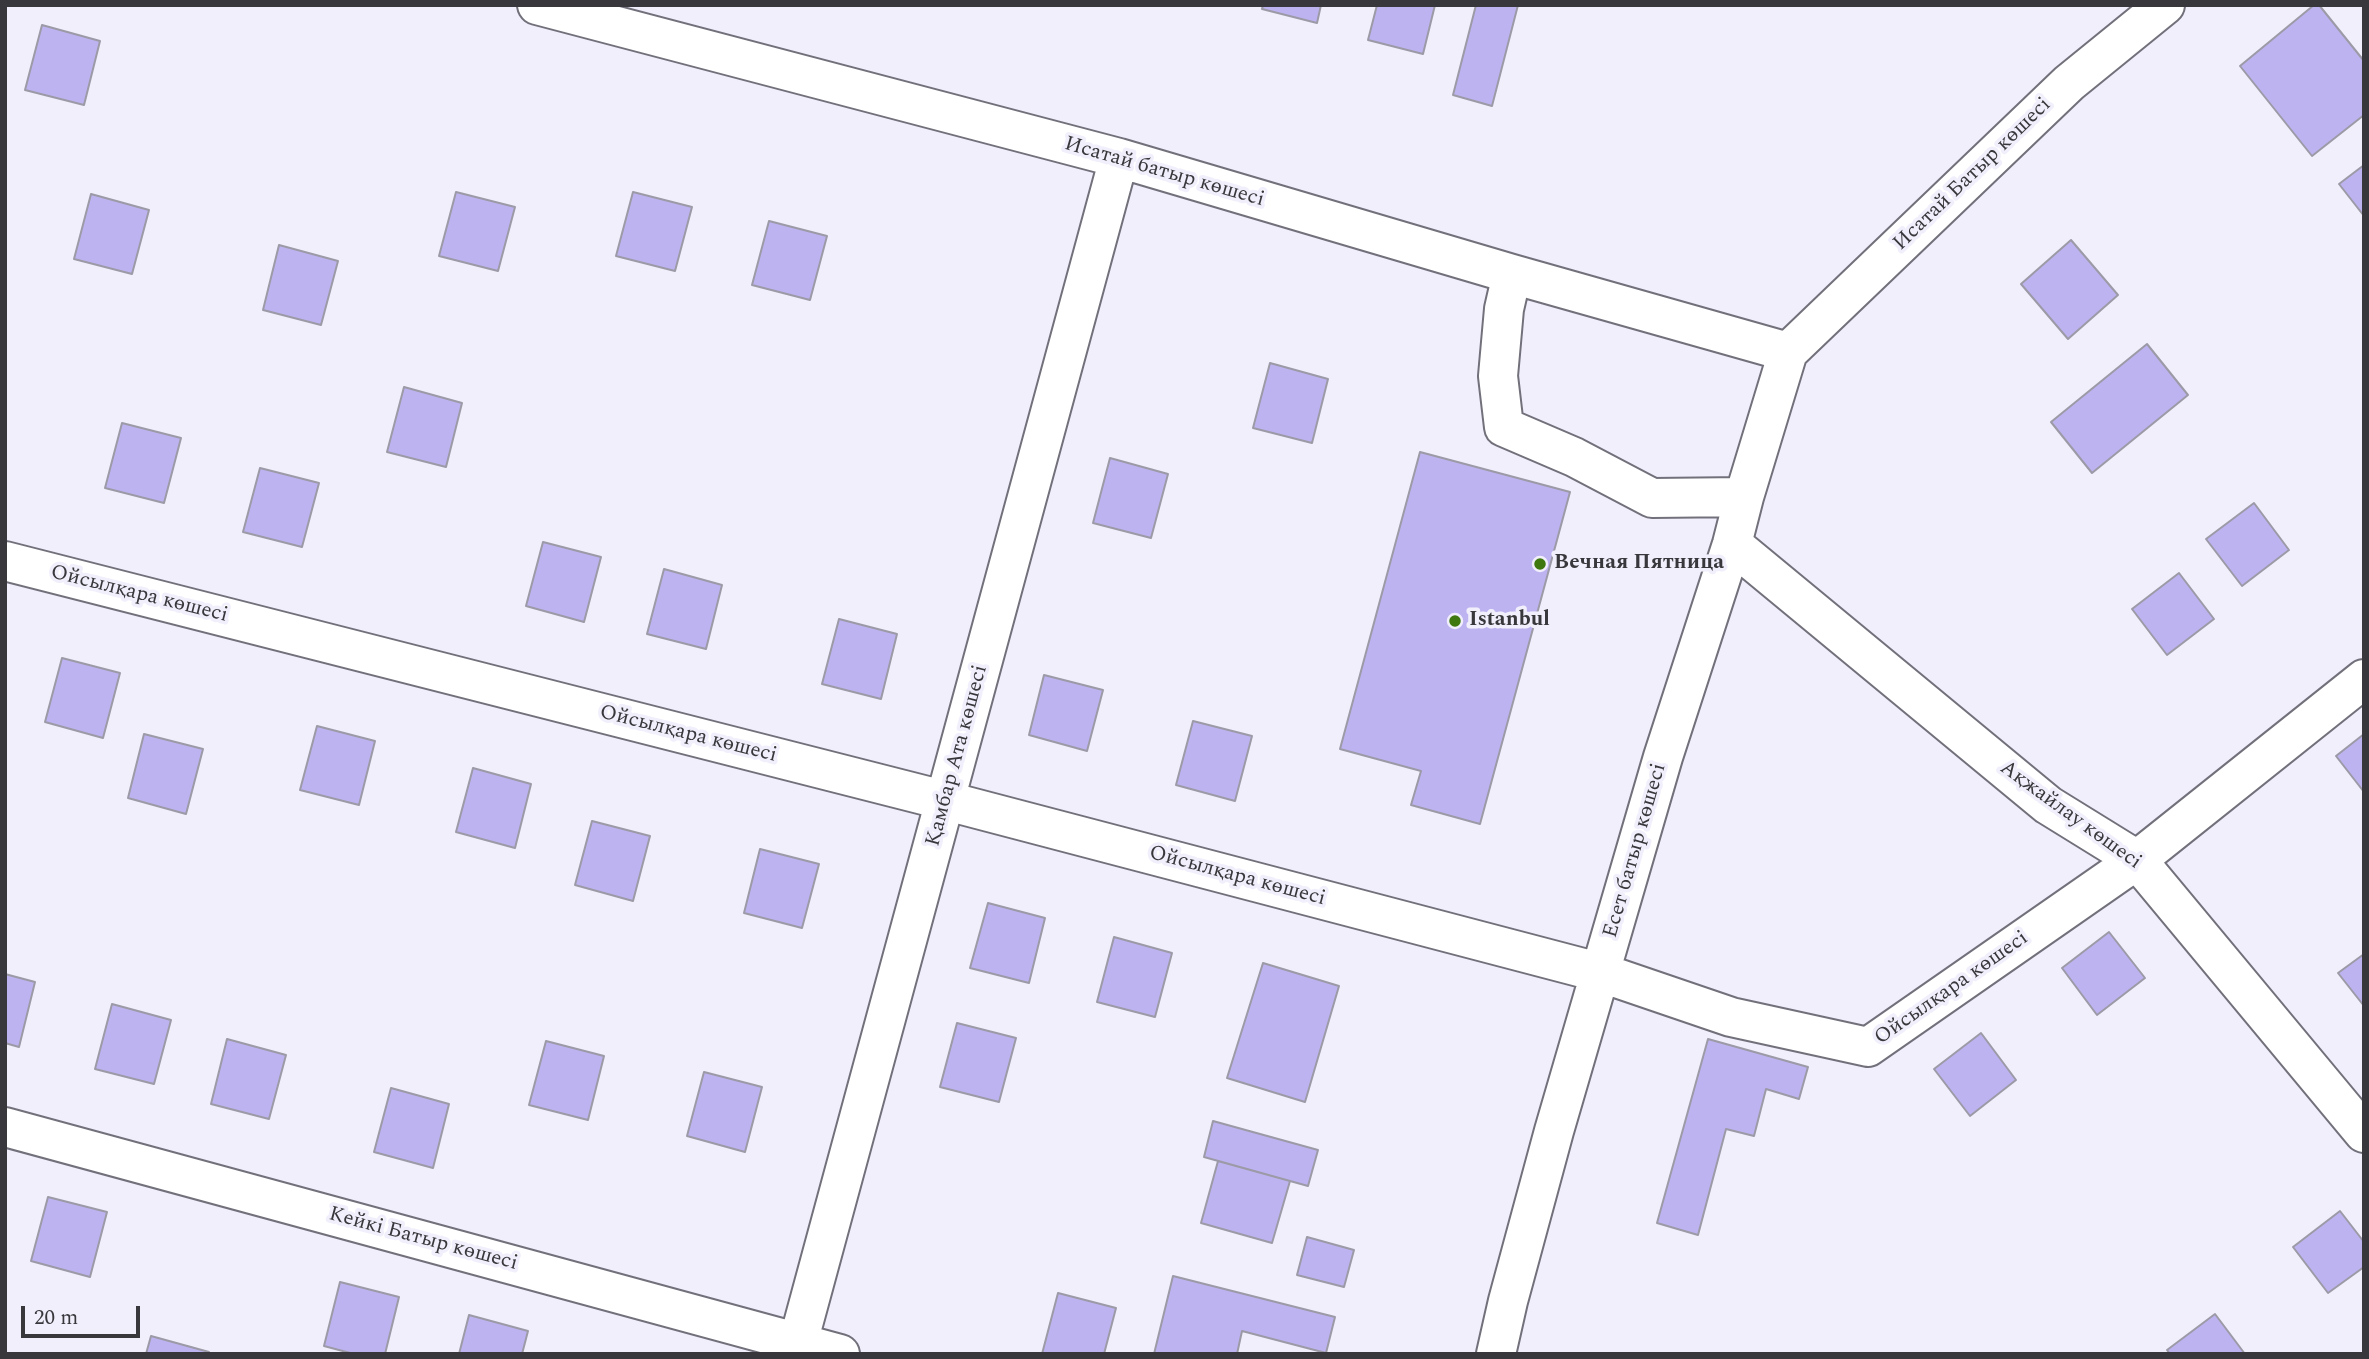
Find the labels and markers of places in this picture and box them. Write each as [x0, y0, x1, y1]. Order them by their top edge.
place label: Вечная Пятница [1554, 551, 1724, 577]
marker: Вечная Пятница [1532, 556, 1548, 572]
place label: Istanbul [1469, 608, 1550, 634]
marker: Istanbul [1447, 613, 1463, 629]

